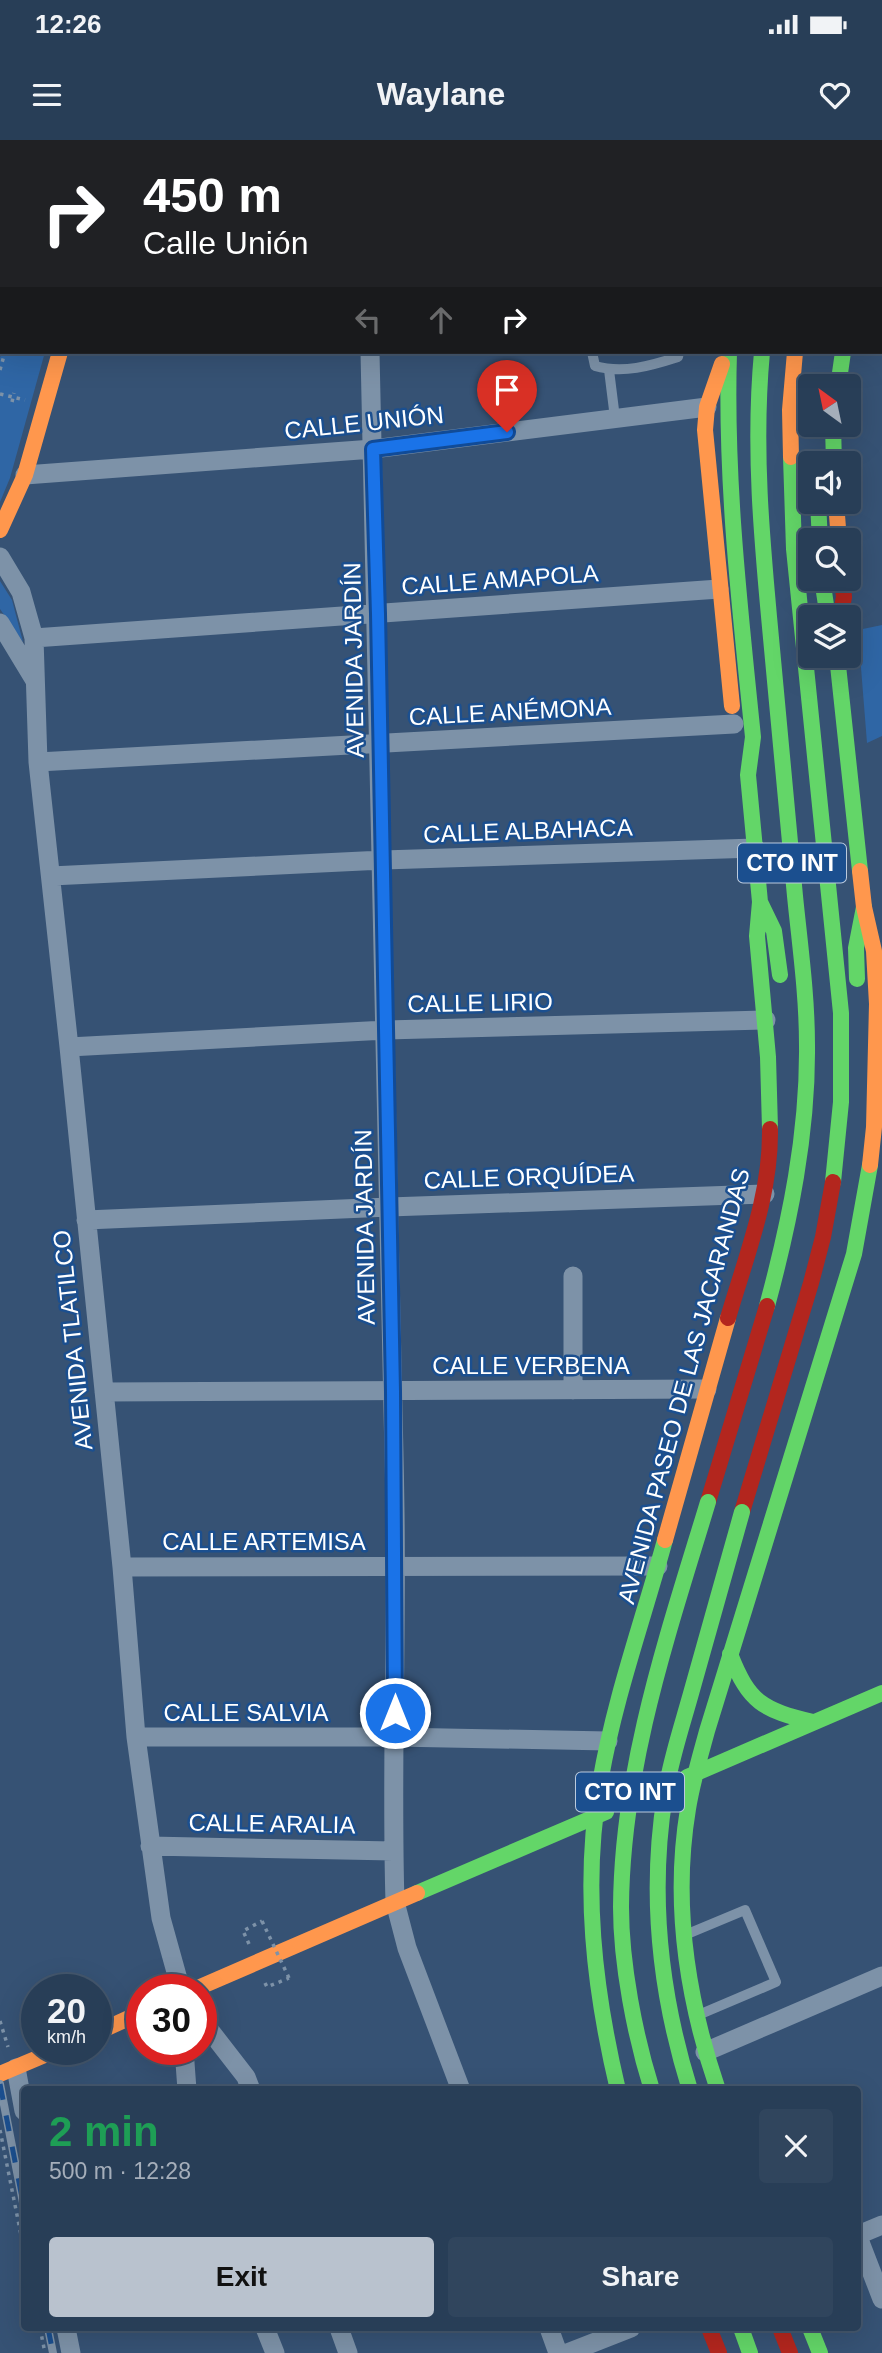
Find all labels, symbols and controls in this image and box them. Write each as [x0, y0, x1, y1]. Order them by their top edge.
text: 12:26 [35, 9, 102, 39]
icon: menu [28, 76, 66, 114]
text: Waylane [377, 76, 505, 112]
icon: heart [816, 76, 854, 114]
icon: right [28, 168, 119, 259]
text: 450 m [143, 168, 282, 222]
text: Calle Unión [143, 225, 308, 261]
icon: left [349, 301, 387, 339]
icon: ahead [422, 301, 460, 339]
icon: right [495, 301, 533, 339]
pin [477, 360, 537, 432]
icon: arrive [488, 371, 526, 409]
north arrow [798, 374, 861, 438]
map controls [798, 374, 861, 668]
street label: CALLE UNIÓN [283, 401, 445, 444]
button: sound [798, 451, 861, 514]
button: search [798, 528, 861, 591]
street label: CALLE AMAPOLA [401, 559, 599, 600]
street label: AVENIDA JARDÍN [338, 562, 369, 758]
button: layers [798, 605, 861, 668]
street label: CALLE ANÉMONA [408, 693, 612, 730]
street label: CALLE ALBAHACA [423, 813, 633, 848]
road number: CTO INT [738, 844, 846, 883]
street label: CALLE LIRIO [407, 988, 553, 1017]
street label: AVENIDA JARDÍN [349, 1129, 380, 1325]
street label: CALLE ORQUÍDEA [423, 1159, 635, 1194]
street label: AVENIDA PASEO DE LAS JACARANDAS [612, 1165, 755, 1607]
street label: AVENIDA TLATILCO [48, 1229, 98, 1452]
street label: CALLE VERBENA [432, 1352, 630, 1379]
street label: CALLE ARTEMISA [162, 1528, 366, 1555]
position arrow [358, 1676, 432, 1750]
street label: CALLE SALVIA [164, 1699, 328, 1726]
road number: CTO INT [576, 1772, 684, 1812]
street label: CALLE ARALIA [188, 1809, 356, 1838]
speed limit sign: 30 [126, 1974, 217, 2065]
text: 20 [47, 1991, 86, 2030]
text: km/h [47, 2027, 86, 2047]
text: 2 min [49, 2108, 159, 2155]
button: close [759, 2109, 833, 2183]
text: 500 m · 12:28 [49, 2158, 191, 2184]
button: Exit [49, 2237, 434, 2317]
button: Share [448, 2237, 833, 2317]

